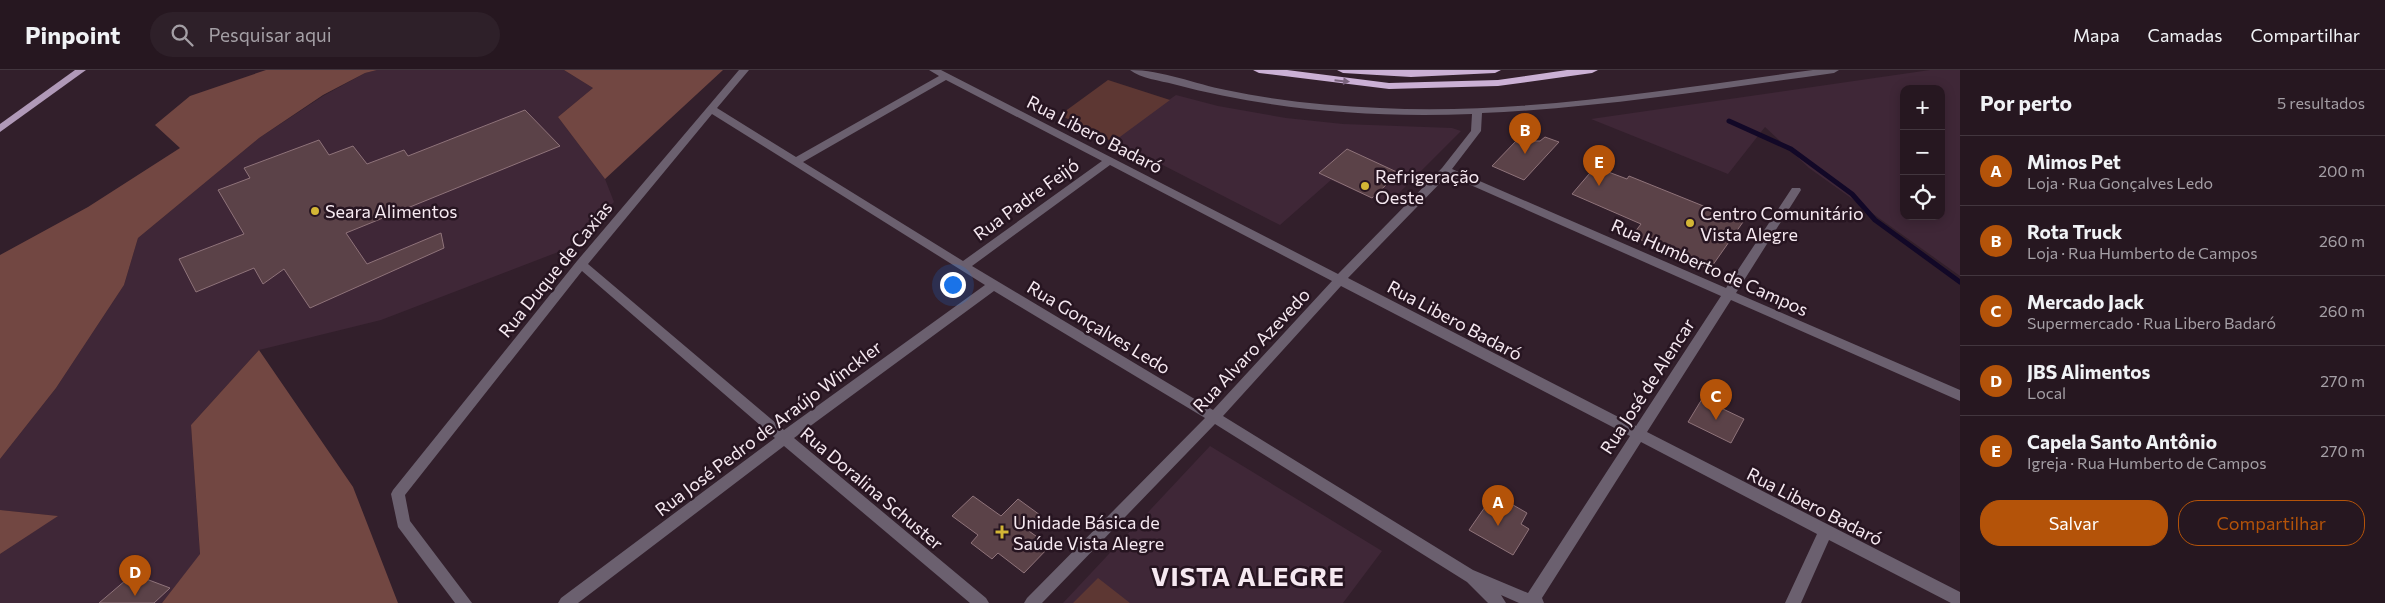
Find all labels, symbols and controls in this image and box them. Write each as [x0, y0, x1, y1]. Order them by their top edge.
search box [150, 12, 500, 57]
text: Pinpoint [25, 20, 120, 49]
icon: search [168, 21, 196, 49]
text: Pesquisar aqui [208, 23, 332, 46]
text: Mapa [2073, 24, 2120, 46]
text: Camadas [2148, 24, 2222, 46]
text: Compartilhar [2250, 24, 2360, 46]
one-way arrow [1334, 77, 1350, 85]
map controls [1900, 85, 1945, 220]
button: + [1900, 85, 1945, 130]
street label: Rua Libero Badaró [1023, 90, 1167, 178]
text: Por perto [1980, 90, 2072, 115]
text: 5 resultados [2277, 93, 2365, 112]
pin: B [1509, 113, 1541, 154]
button: − [1900, 130, 1945, 175]
pin: E [1583, 145, 1615, 186]
text: Mimos Pet [2027, 150, 2121, 173]
street label: Rua Padre Feijó [969, 153, 1083, 245]
text: A [1990, 161, 2002, 180]
text: 200 m [2318, 161, 2365, 180]
place label: Refrigeração Oeste [1375, 165, 1479, 208]
text: Loja · Rua Gonçalves Ledo [2027, 173, 2213, 192]
button: locate [1900, 175, 1945, 220]
marker: Refrigeração Oeste [1359, 180, 1371, 192]
street label: Rua Duque de Caxias [493, 197, 617, 341]
place label: Seara Alimentos [325, 200, 458, 222]
place label: Centro Comunitário Vista Alegre [1700, 202, 1864, 245]
marker: Seara Alimentos [309, 205, 321, 217]
street label: Rua Humberto de Campos [1608, 214, 1812, 320]
marker: Centro Comunitário Vista Alegre [1684, 217, 1696, 229]
text: Rota Truck [2027, 220, 2122, 243]
text: B [1991, 231, 2001, 250]
text: 260 m [2319, 231, 2365, 250]
text: Loja · Rua Humberto de Campos [2027, 243, 2258, 262]
your location [940, 272, 966, 298]
street label: Rua Libero Badaró [1384, 275, 1526, 365]
street label: Rua Gonçalves Ledo [1023, 276, 1175, 378]
street label: Rua Alvaro Azevedo [1188, 283, 1314, 417]
text: Mercado Jack [2027, 290, 2144, 313]
text: C [1991, 301, 2001, 320]
text: 260 m [2319, 301, 2365, 320]
text: Supermercado · Rua Libero Badaró [2027, 313, 2276, 332]
street label: Rua José de Alencar [1595, 314, 1699, 458]
street label: Rua José Pedro de Araújo Winckler [650, 336, 886, 520]
text: JBS Alimentos [2027, 360, 2150, 383]
text: D [1990, 371, 2002, 390]
text: 270 m [2320, 371, 2365, 390]
pin: C [1700, 379, 1732, 420]
text: Local [2027, 383, 2066, 402]
street label: Rua Doralina Schuster [796, 422, 948, 554]
text: Capela Santo Antônio [2027, 430, 2217, 453]
text: E [1991, 441, 2001, 460]
text: 270 m [2320, 441, 2365, 460]
text: Igreja · Rua Humberto de Campos [2027, 453, 2266, 472]
street label: Rua Libero Badaró [1743, 462, 1887, 550]
pin: A [1482, 485, 1514, 526]
button: Salvar [1980, 500, 2168, 546]
button: Compartilhar [2178, 500, 2365, 546]
place label: Unidade Básica de Saúde Vista Alegre [1013, 511, 1164, 554]
marker: Unidade Básica de Saúde Vista Alegre [995, 525, 1009, 539]
pin: D [119, 555, 151, 596]
district label: VISTA ALEGRE [1151, 560, 1345, 591]

